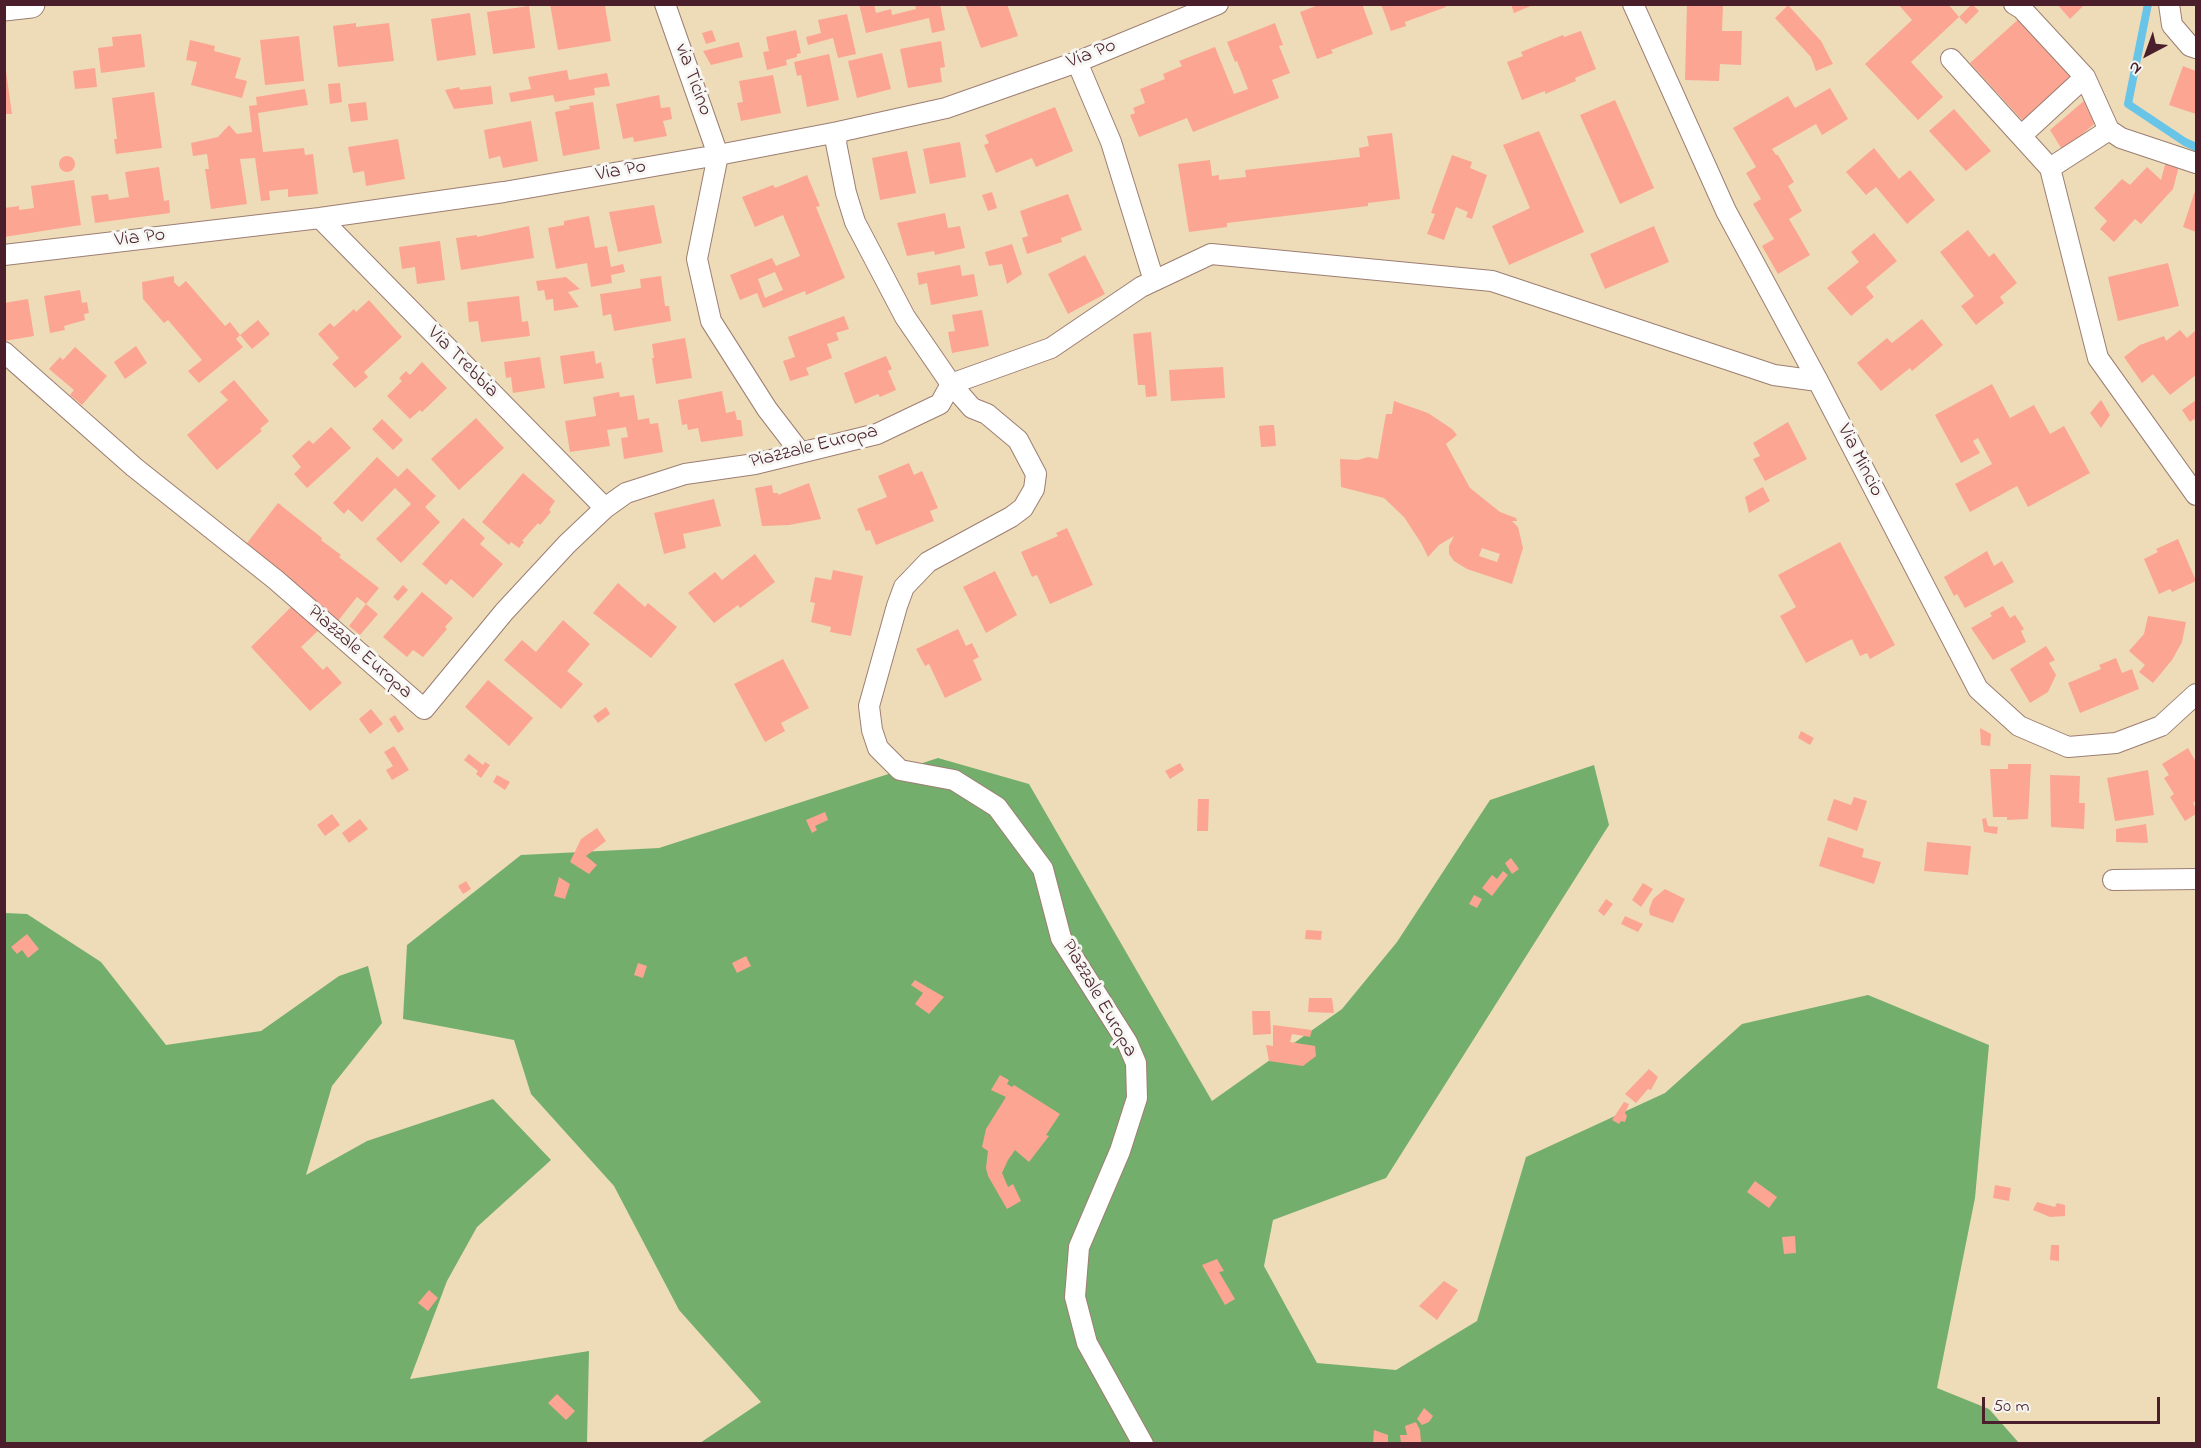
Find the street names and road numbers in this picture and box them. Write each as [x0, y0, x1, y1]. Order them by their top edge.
street label: Via Po [1064, 35, 1120, 75]
street label: via Ticino [668, 41, 716, 119]
street label: Via Po [594, 156, 648, 188]
street label: Via Po [113, 224, 167, 254]
street label: Via Trebbia [421, 322, 503, 404]
street label: Piazzale Europa [747, 420, 881, 476]
street label: Via Mincio [1831, 421, 1887, 501]
street label: Piazzale Europa [302, 601, 416, 705]
street label: Piazzale Europa [1055, 936, 1141, 1062]

